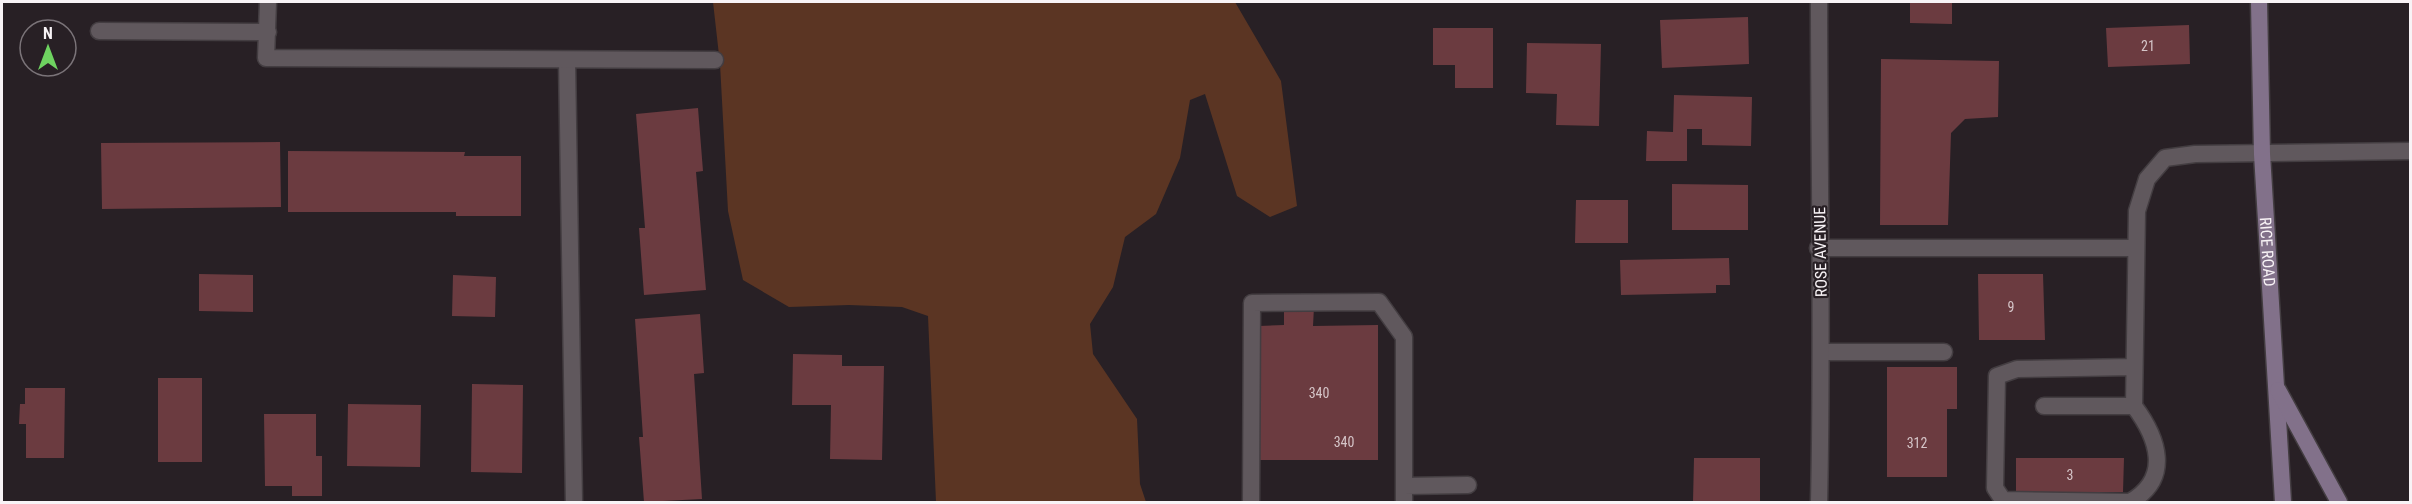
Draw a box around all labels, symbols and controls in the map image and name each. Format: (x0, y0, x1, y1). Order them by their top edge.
north arrow (18, 18, 78, 78)
text: N (43, 24, 53, 43)
house number: 21 (2141, 38, 2155, 54)
street label: ROSE AVENUE (1810, 207, 1831, 297)
street label: RICE ROAD (2256, 217, 2279, 287)
house number: 9 (2008, 299, 2014, 315)
house number: 340 (1309, 385, 1329, 401)
house number: 340 (1334, 434, 1354, 450)
house number: 312 (1907, 435, 1927, 451)
house number: 3 (2067, 467, 2073, 483)

